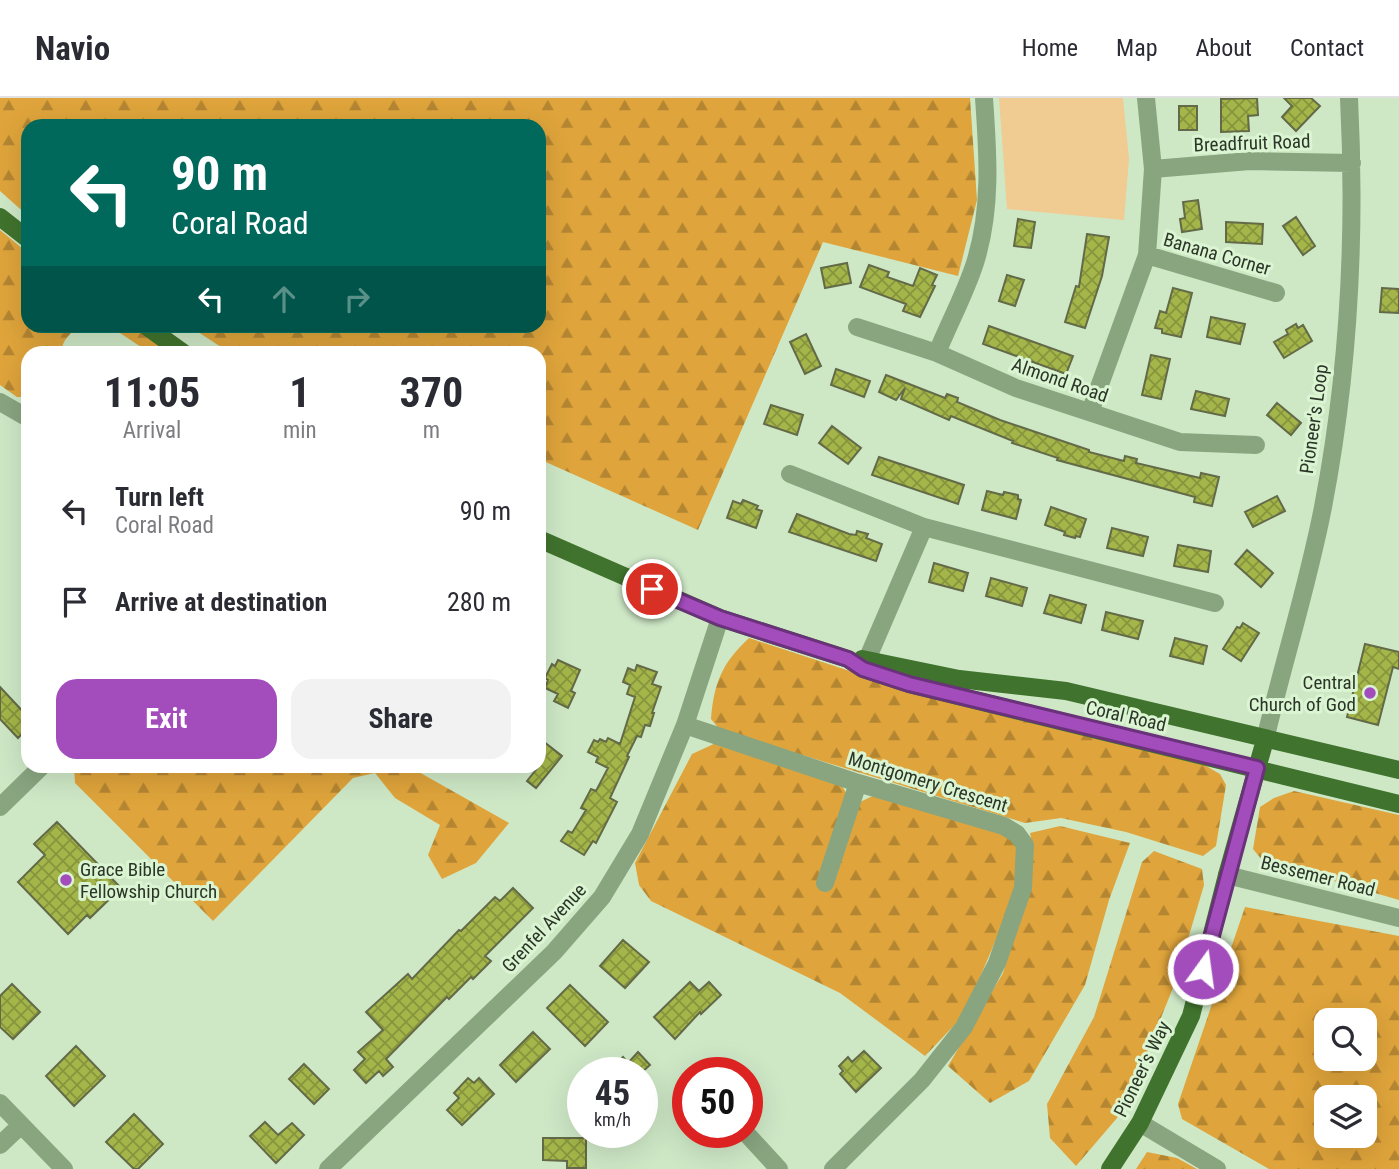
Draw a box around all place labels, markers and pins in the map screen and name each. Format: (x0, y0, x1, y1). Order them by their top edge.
pin (622, 559, 682, 619)
place label: Central Church of God (1249, 671, 1356, 716)
marker: Central Church of God (1362, 685, 1378, 701)
place label: Grace Bible Fellowship Church (80, 858, 217, 903)
marker: Grace Bible Fellowship Church (58, 872, 74, 888)

